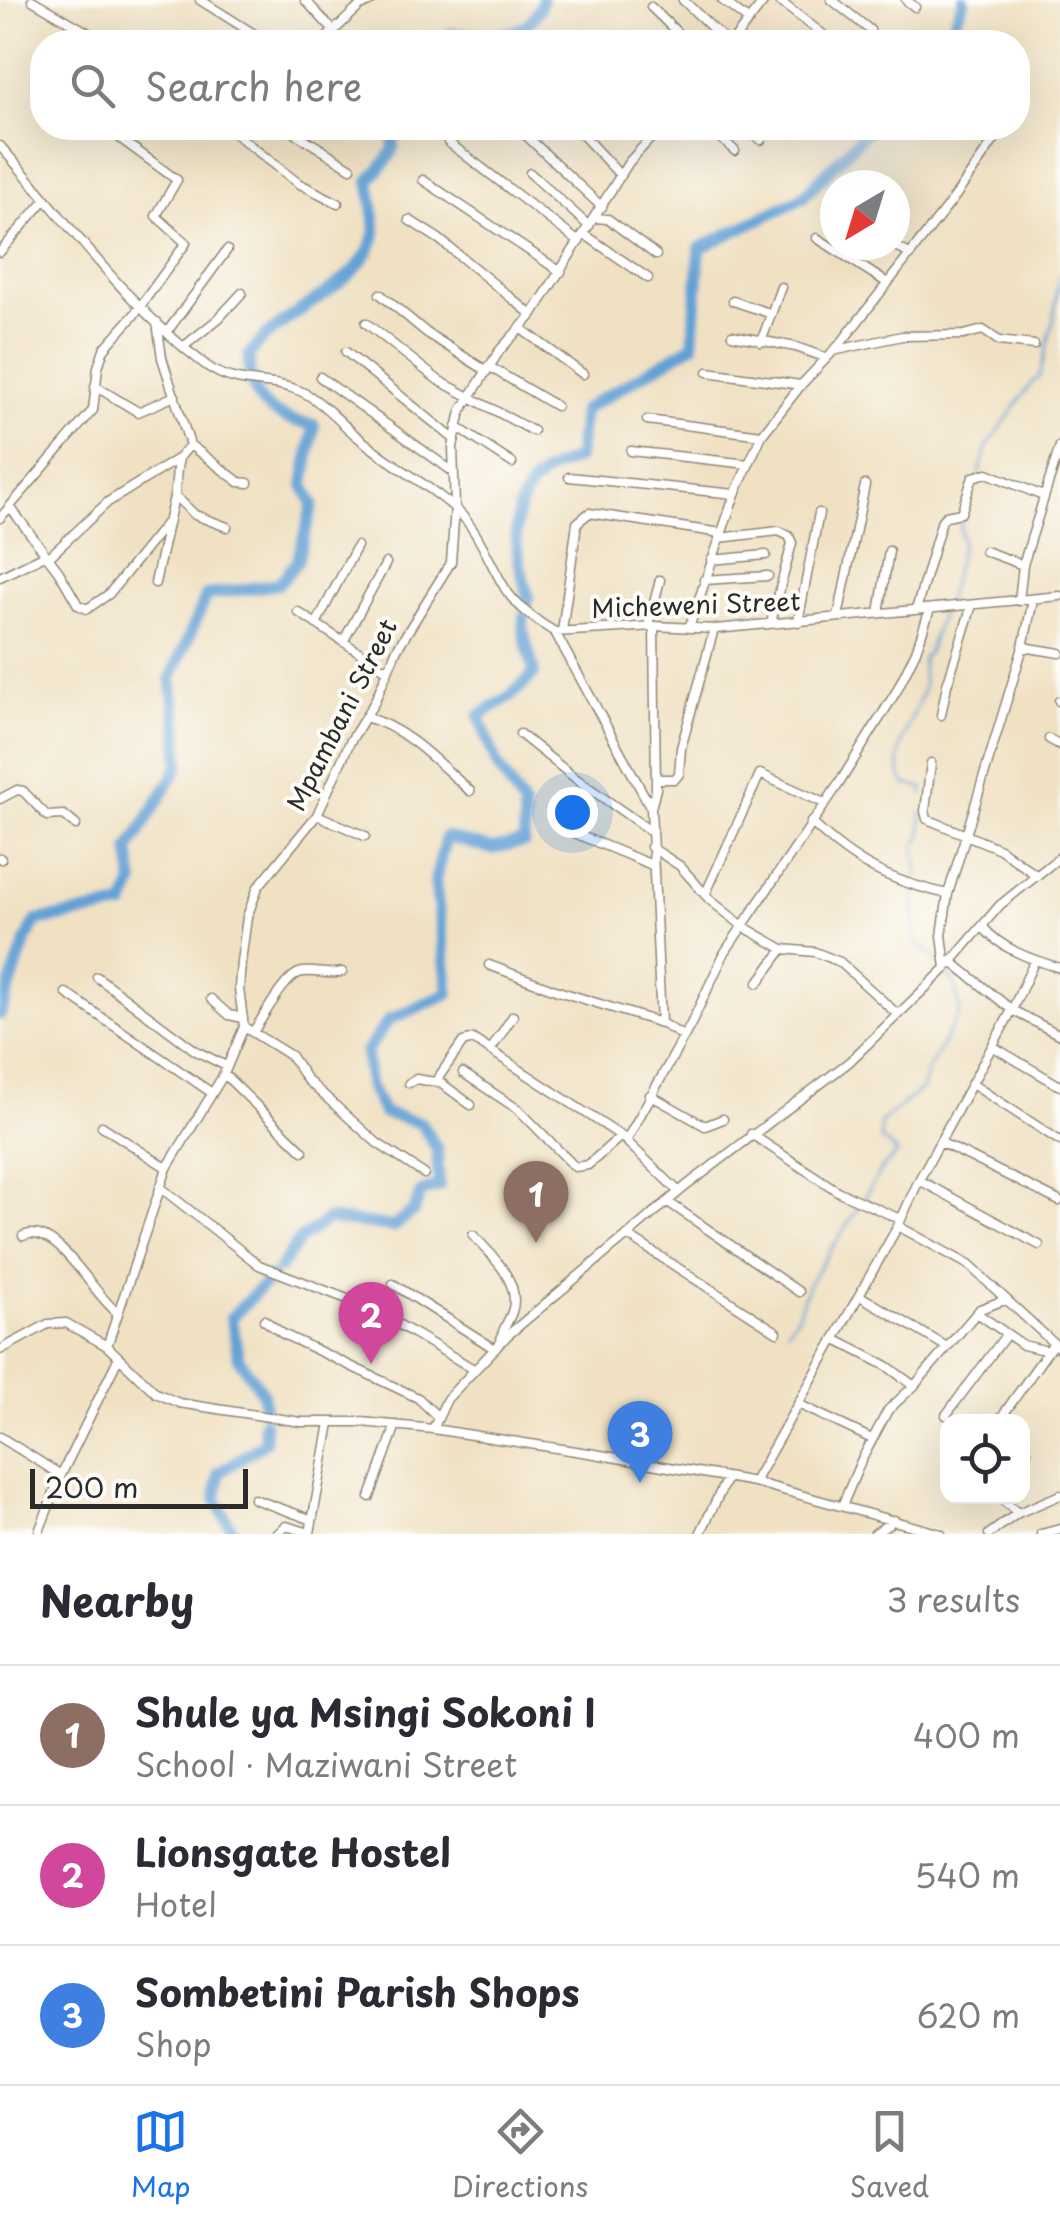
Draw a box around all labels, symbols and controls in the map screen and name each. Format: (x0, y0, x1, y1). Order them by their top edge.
search box (30, 30, 1030, 140)
text: Search here (145, 57, 362, 114)
icon: search (65, 58, 120, 113)
north arrow (820, 170, 910, 260)
street label: Micheweni Street (591, 581, 801, 627)
street label: Mpambani Street (276, 612, 406, 817)
your location (547, 787, 598, 838)
pin: 1 (504, 1160, 568, 1243)
pin: 2 (338, 1282, 404, 1364)
pin: 3 (608, 1400, 672, 1483)
map controls (940, 1414, 1030, 1504)
button: locate (940, 1414, 1030, 1504)
scale bar (30, 1464, 248, 1508)
text: 200 m (45, 1465, 138, 1508)
text: Nearby (40, 1568, 194, 1631)
text: 3 results (886, 1575, 1020, 1623)
text: Shule ya Msingi Sokoni I (135, 1683, 596, 1740)
text: 1 (65, 1711, 80, 1759)
text: 400 m (913, 1711, 1020, 1759)
text: School · Maziwani Street (135, 1740, 517, 1788)
text: Lionsgate Hostel (135, 1823, 451, 1880)
text: 2 (61, 1851, 84, 1899)
text: 540 m (915, 1851, 1020, 1899)
text: Hotel (135, 1880, 217, 1928)
text: Sombetini Parish Shops (135, 1963, 580, 2020)
text: 3 (62, 1991, 83, 2039)
text: 620 m (917, 1991, 1020, 2039)
text: Shop (135, 2020, 212, 2068)
tab: Map (131, 2104, 191, 2207)
tab: Directions (452, 2104, 588, 2207)
tab: Saved (850, 2104, 929, 2207)

